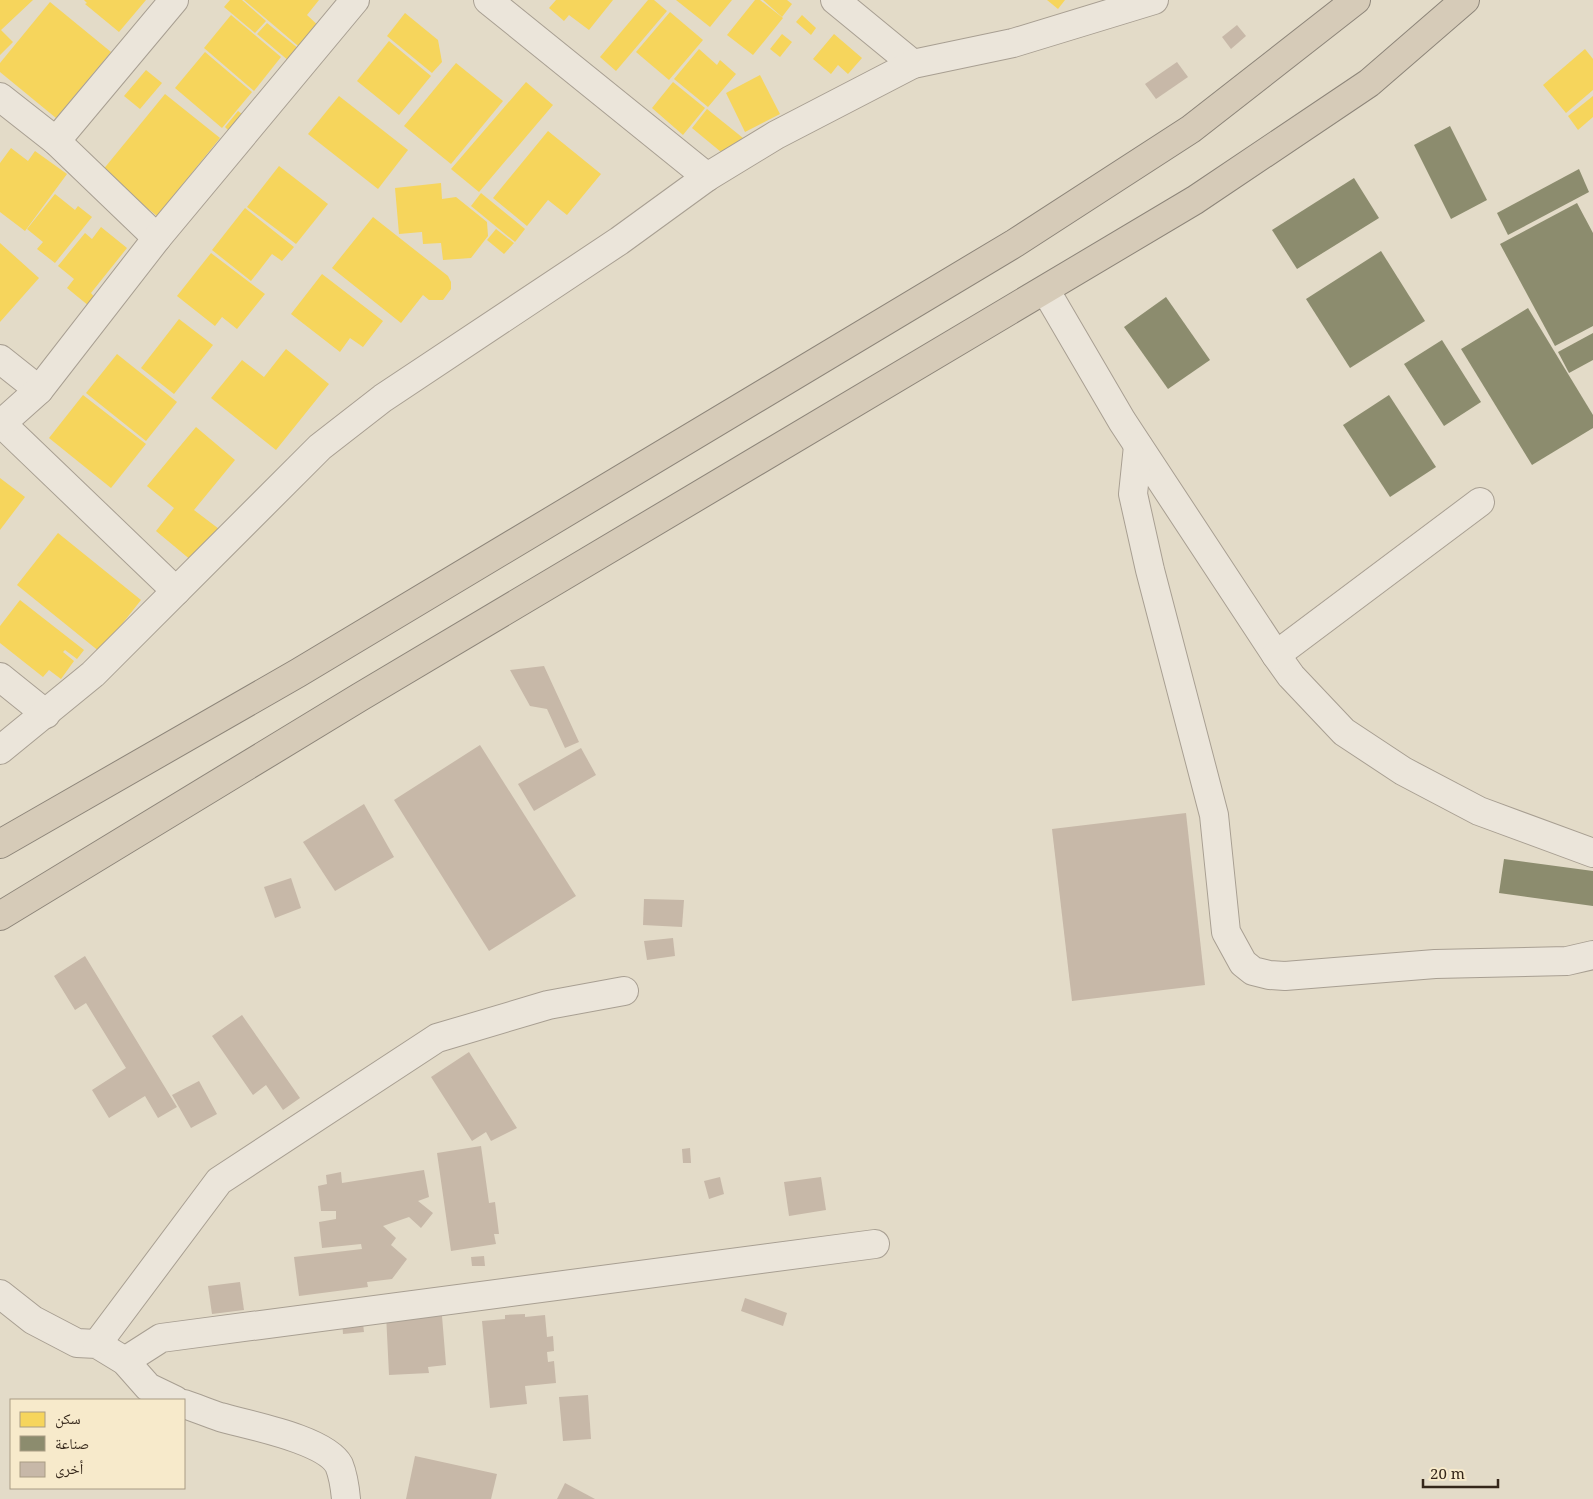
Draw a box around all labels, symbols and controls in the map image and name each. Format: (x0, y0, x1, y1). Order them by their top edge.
legend (10, 1399, 185, 1489)
text: سكن (55, 1408, 81, 1429)
text: صناعة (55, 1433, 89, 1453)
scale bar (1423, 1456, 1498, 1488)
text: أخرى (55, 1458, 84, 1479)
text: 20 m (1430, 1463, 1465, 1483)

